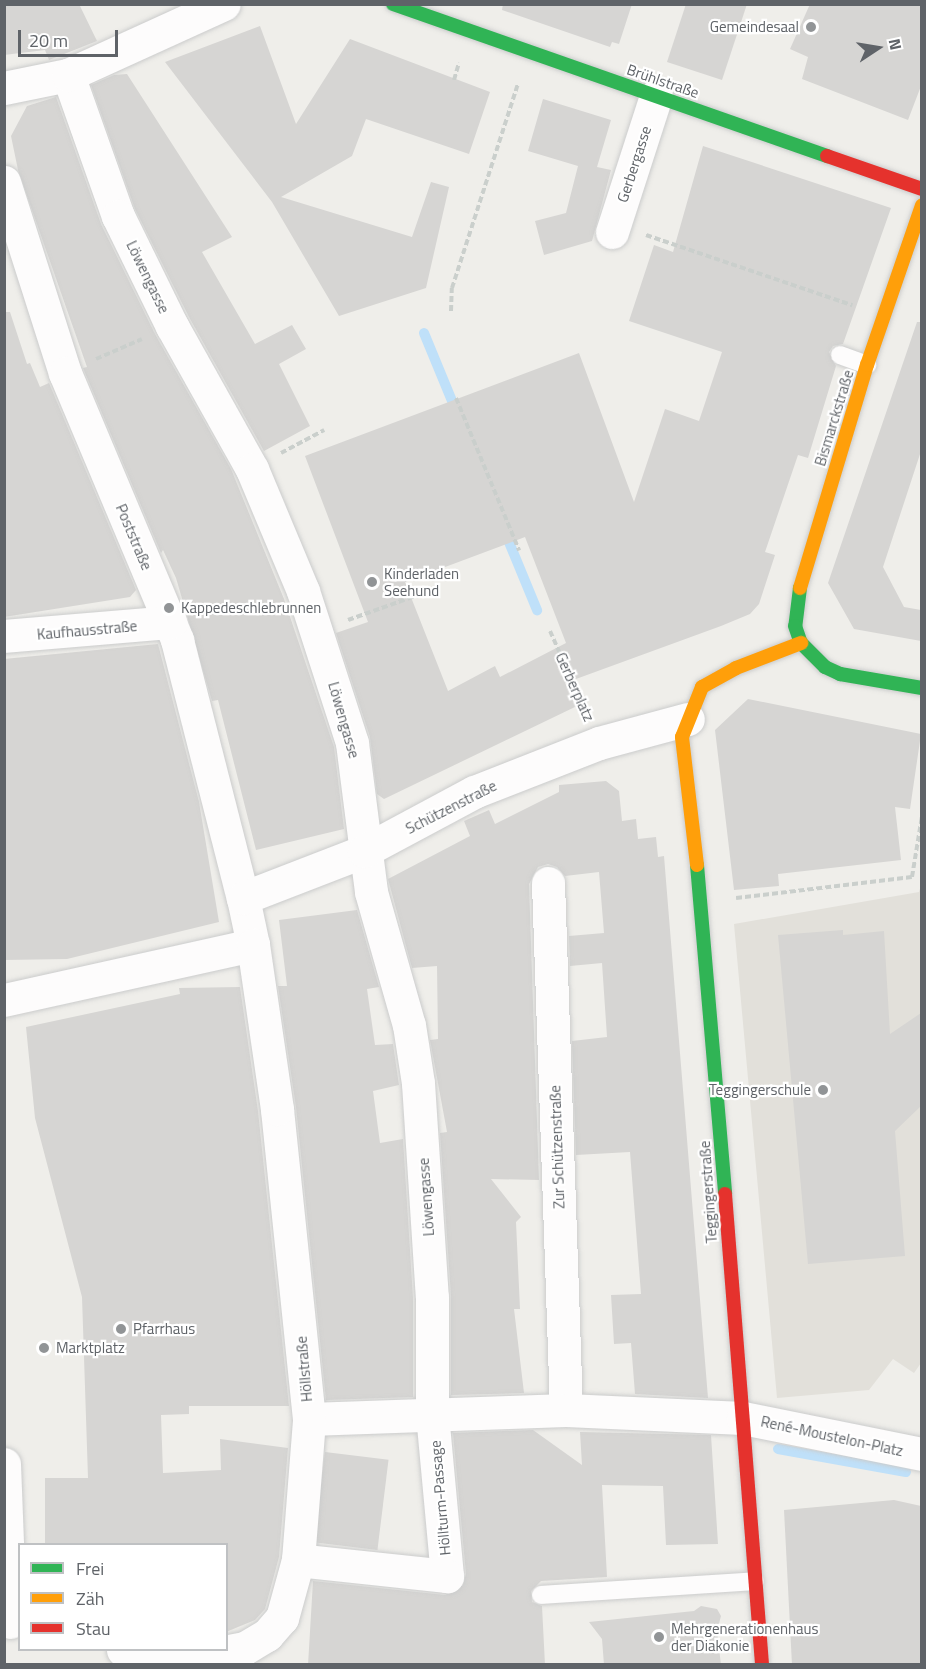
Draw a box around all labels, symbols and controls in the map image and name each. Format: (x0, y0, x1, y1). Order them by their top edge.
scale bar (21, 18, 122, 56)
place label: Gemeindesaal (710, 18, 799, 36)
north arrow (848, 18, 908, 78)
marker: Gemeindesaal (804, 20, 818, 34)
text: 20 m (29, 27, 68, 54)
text: N (883, 36, 908, 52)
street label: Brühlstraße (625, 60, 701, 102)
street label: Gerbergasse (613, 124, 655, 204)
street label: Löwengasse (123, 238, 173, 316)
street label: Bismarckstraße (811, 368, 857, 468)
street label: Poststraße (112, 501, 156, 573)
place label: Kinderladen Seehund (384, 564, 459, 599)
marker: Kinderladen Seehund (365, 575, 379, 589)
place label: Kappedeschlebrunnen (181, 599, 321, 617)
marker: Kappedeschlebrunnen (162, 601, 176, 615)
street label: Kaufhausstraße (36, 617, 138, 643)
street label: Gerberplatz (552, 650, 598, 724)
street label: Löwengasse (325, 680, 363, 760)
street label: Schützenstraße (403, 776, 499, 838)
place label: Teggingerschule (709, 1081, 811, 1099)
marker: Teggingerschule (816, 1083, 830, 1097)
street label: Zur Schützenstraße (546, 1085, 568, 1209)
street label: Teggingerstraße (695, 1140, 721, 1244)
street label: Löwengasse (414, 1157, 438, 1237)
place label: Pfarrhaus (133, 1320, 195, 1338)
marker: Pfarrhaus (114, 1322, 128, 1336)
street label: Höllstraße (292, 1335, 316, 1403)
place label: Marktplatz (56, 1339, 125, 1357)
marker: Marktplatz (37, 1341, 51, 1355)
street label: René-Moustelon-Platz (759, 1412, 905, 1460)
street label: Höllturm-Passage (426, 1440, 454, 1556)
legend (18, 1543, 228, 1651)
text: Frei (76, 1555, 104, 1582)
text: Zäh (76, 1585, 104, 1612)
text: Stau (76, 1615, 111, 1642)
place label: Mehrgenerationenhaus der Diakonie (671, 1619, 819, 1654)
marker: Mehrgenerationenhaus der Diakonie (652, 1630, 666, 1644)

